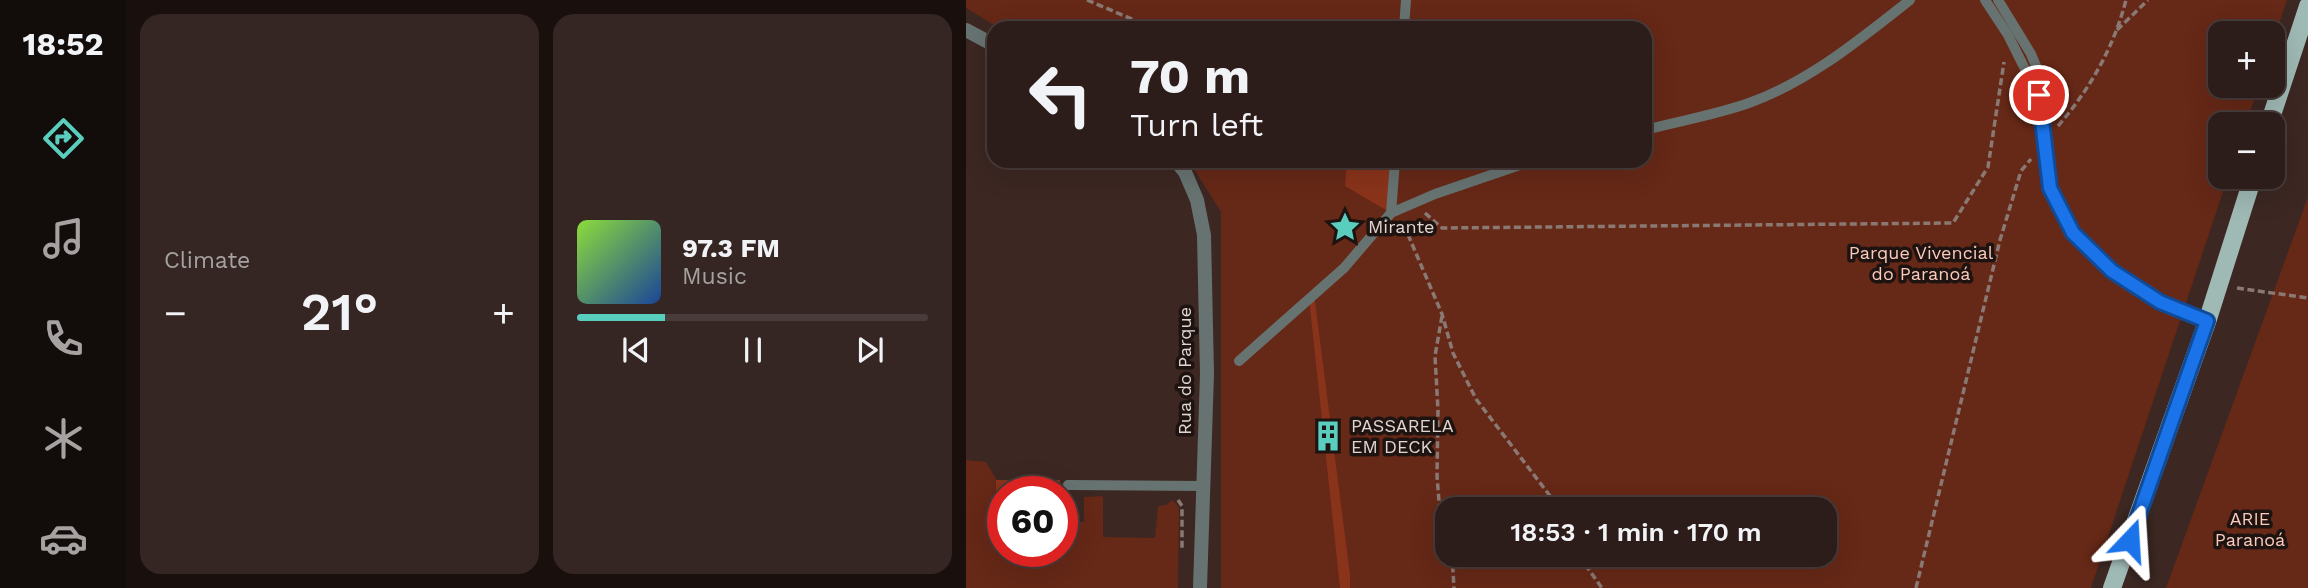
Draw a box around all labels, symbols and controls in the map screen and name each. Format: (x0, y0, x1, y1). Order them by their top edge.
map controls (2208, 21, 2285, 189)
button: + (2208, 21, 2285, 98)
text: 18:52 (22, 25, 104, 63)
text: 70 m (1130, 47, 1250, 105)
icon: left (1015, 49, 1106, 140)
pin (2009, 65, 2069, 125)
icon: arrive (2020, 76, 2058, 114)
text: Turn left (1130, 106, 1263, 144)
button: − (2208, 112, 2285, 189)
icon: directions (39, 114, 88, 163)
place icon: Mirante (1328, 210, 1362, 244)
icon: music (39, 214, 88, 263)
place label: Mirante (1368, 216, 1434, 237)
text: 97.3 FM (682, 233, 780, 263)
park label: Parque Vivencial do Paranoá (1849, 242, 1994, 284)
text: Climate (164, 247, 250, 274)
text: Music (682, 263, 747, 290)
text: 21° (301, 282, 378, 343)
text: − (164, 291, 187, 335)
text: + (492, 291, 515, 335)
street label: Rua do Parque (1174, 307, 1195, 435)
icon: phone (39, 314, 88, 363)
icon: previous (617, 331, 655, 369)
icon: pause (734, 331, 772, 369)
icon: next (851, 331, 889, 369)
icon: climate (39, 414, 88, 463)
place label: PASSARELA EM DECK (1351, 415, 1454, 457)
building icon: PASSARELA EM DECK (1311, 419, 1345, 453)
speed limit sign: 60 (987, 476, 1078, 567)
position arrow (2093, 503, 2167, 577)
park label: ARIE Paranoá (2215, 508, 2285, 550)
icon: car (39, 514, 88, 563)
text: 18:53 · 1 min · 170 m (1510, 517, 1762, 547)

